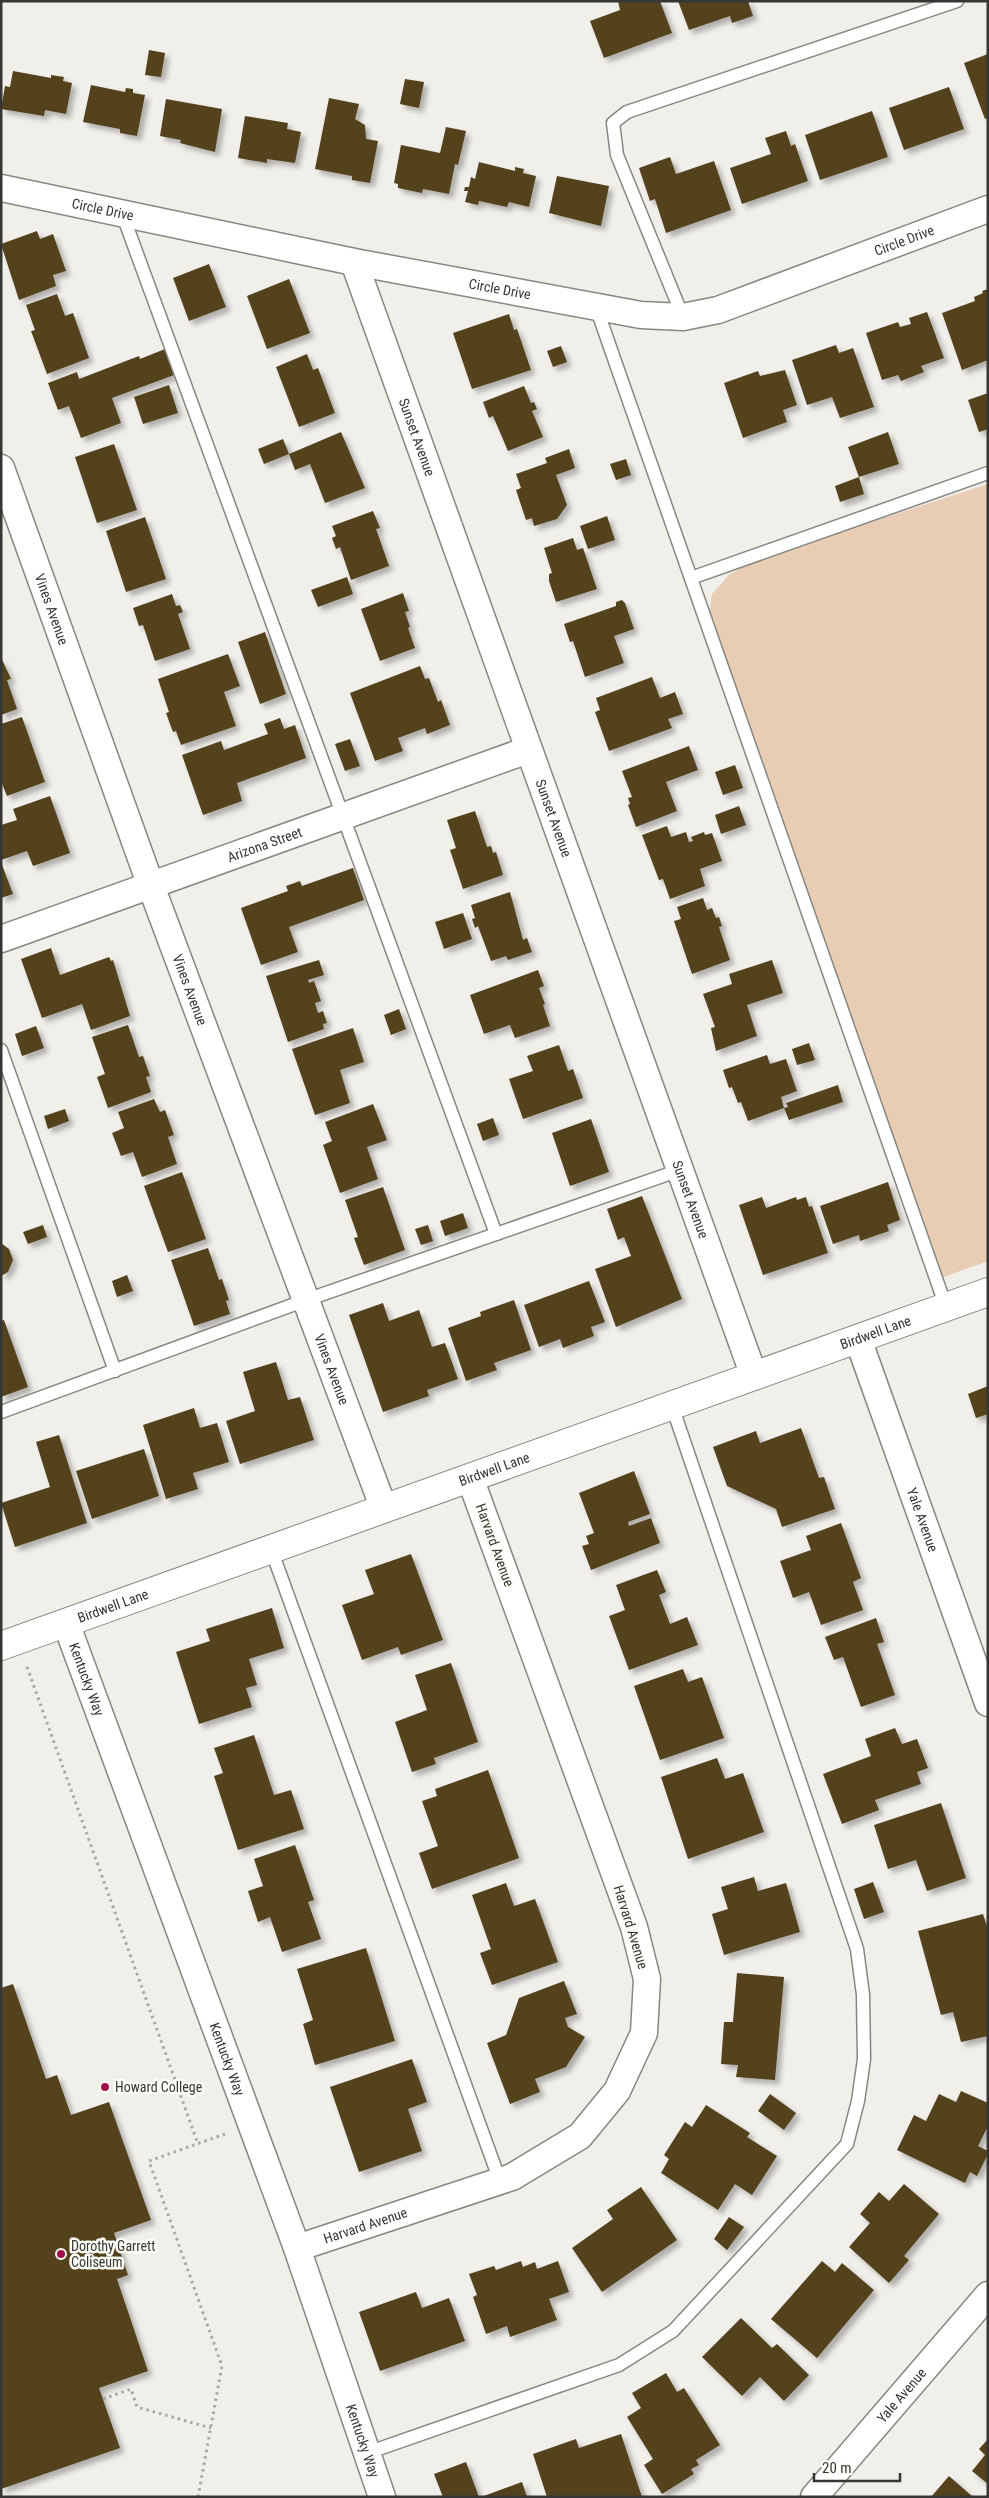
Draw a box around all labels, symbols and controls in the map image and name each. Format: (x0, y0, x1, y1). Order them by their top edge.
street label: Circle Drive (70, 195, 136, 224)
street label: Circle Drive (872, 222, 937, 259)
street label: Circle Drive (468, 275, 533, 303)
street label: Sunset Avenue (396, 396, 438, 479)
street label: Vines Avenue (32, 571, 72, 647)
street label: Sunset Avenue (532, 777, 575, 860)
street label: Arizona Street (225, 824, 304, 865)
street label: Vines Avenue (169, 952, 211, 1028)
street label: Sunset Avenue (669, 1158, 712, 1241)
street label: Birdwell Lane (838, 1312, 913, 1352)
street label: Vines Avenue (311, 1332, 352, 1407)
street label: Birdwell Lane (457, 1449, 532, 1489)
street label: Yale Avenue (904, 1486, 942, 1554)
street label: Harvard Avenue (473, 1501, 518, 1589)
street label: Birdwell Lane (75, 1586, 151, 1626)
street label: Kentucky Way (66, 1641, 108, 1718)
street label: Harvard Avenue (611, 1883, 651, 1971)
street label: Kentucky Way (206, 2021, 248, 2098)
place label: Howard College (115, 2079, 203, 2095)
marker: Howard College (99, 2081, 111, 2093)
street label: Harvard Avenue (322, 2204, 410, 2247)
place label: Dorothy Garrett Coliseum (71, 2238, 155, 2270)
marker: Dorothy Garrett Coliseum (55, 2248, 67, 2260)
street label: Yale Avenue (874, 2365, 930, 2426)
street label: Kentucky Way (343, 2402, 383, 2480)
scale bar (814, 2450, 900, 2482)
text: 20 m (822, 2459, 852, 2477)

